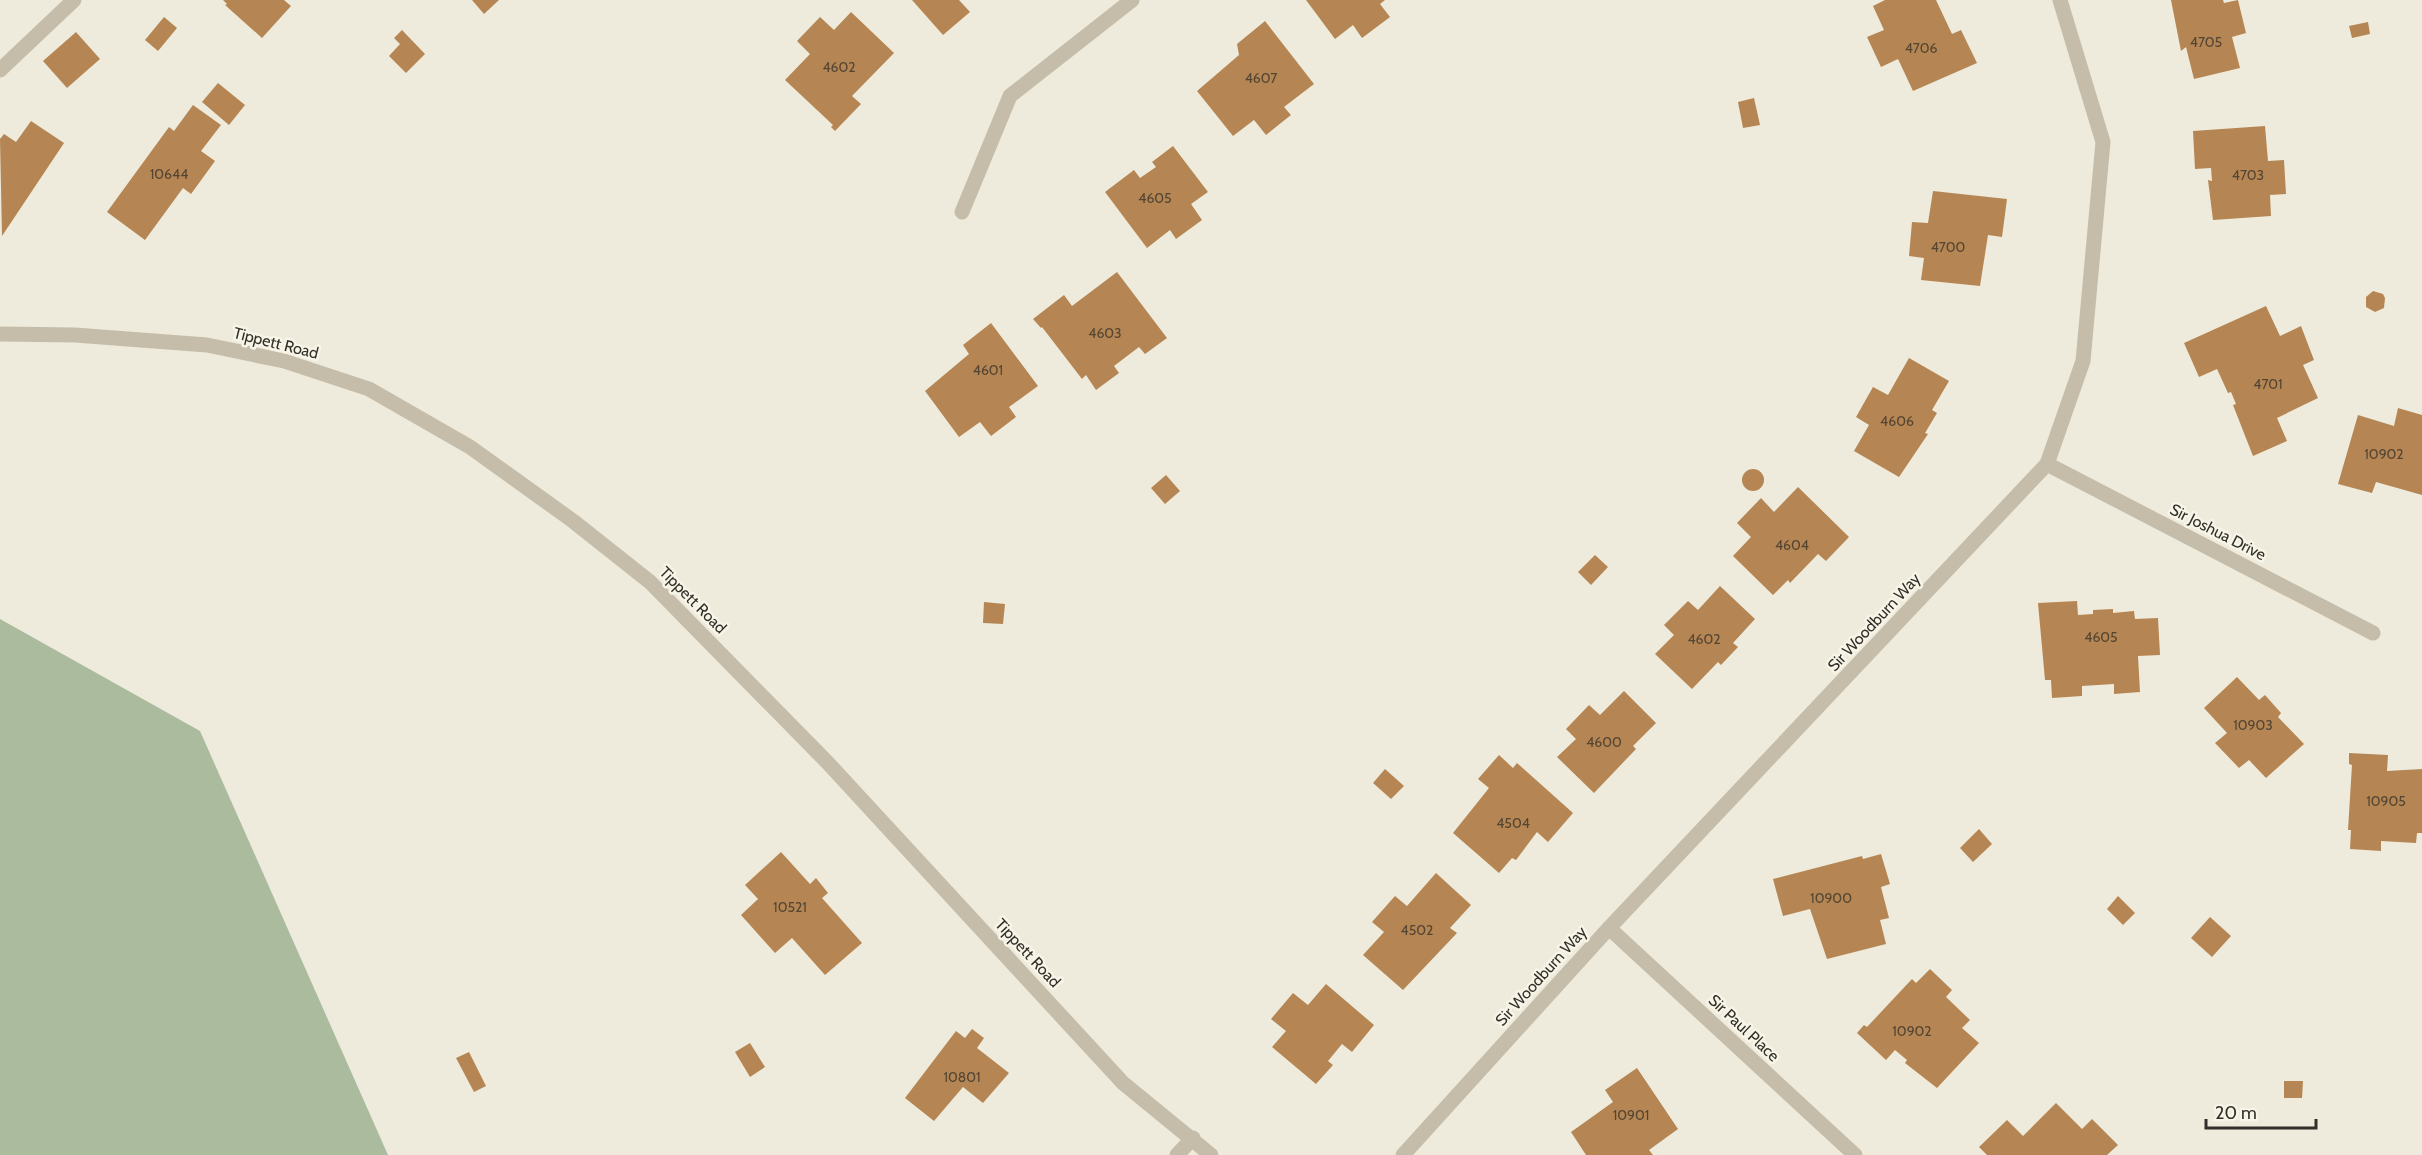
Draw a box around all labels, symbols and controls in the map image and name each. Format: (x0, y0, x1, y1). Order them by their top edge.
house number: 4705 (2190, 33, 2222, 51)
house number: 4706 (1905, 39, 1937, 57)
house number: 4602 (822, 58, 856, 76)
house number: 4607 (1245, 69, 1277, 87)
house number: 10644 (150, 165, 188, 183)
house number: 4703 (2232, 166, 2264, 184)
house number: 4605 (1138, 189, 1172, 207)
house number: 4700 (1931, 238, 1965, 256)
street label: Tippett Road (232, 323, 320, 363)
house number: 4603 (1088, 324, 1122, 342)
house number: 4601 (973, 361, 1003, 379)
house number: 4701 (2253, 375, 2283, 393)
house number: 4606 (1880, 412, 1914, 430)
house number: 10902 (2364, 445, 2404, 463)
street label: Sir Joshua Drive (2167, 500, 2269, 564)
house number: 4604 (1775, 536, 1809, 554)
street label: Tippett Road (656, 563, 730, 637)
street label: Sir Woodburn Way (1824, 569, 1924, 675)
house number: 4605 (2084, 628, 2118, 646)
house number: 4602 (1687, 630, 1721, 648)
house number: 10903 (2233, 716, 2273, 734)
house number: 4600 (1586, 733, 1622, 751)
house number: 10905 (2366, 792, 2406, 810)
house number: 4504 (1496, 814, 1530, 832)
house number: 10900 (1810, 889, 1852, 907)
house number: 10521 (773, 898, 807, 916)
street label: Tippett Road (991, 915, 1065, 991)
house number: 4502 (1401, 921, 1433, 939)
street label: Sir Woodburn Way (1491, 922, 1591, 1030)
street label: Sir Paul Place (1705, 991, 1783, 1065)
house number: 10902 (1892, 1022, 1932, 1040)
house number: 10801 (943, 1068, 981, 1086)
scale bar (2206, 1092, 2316, 1130)
text: 20 m (2215, 1102, 2257, 1124)
house number: 10901 (1613, 1106, 1649, 1124)

